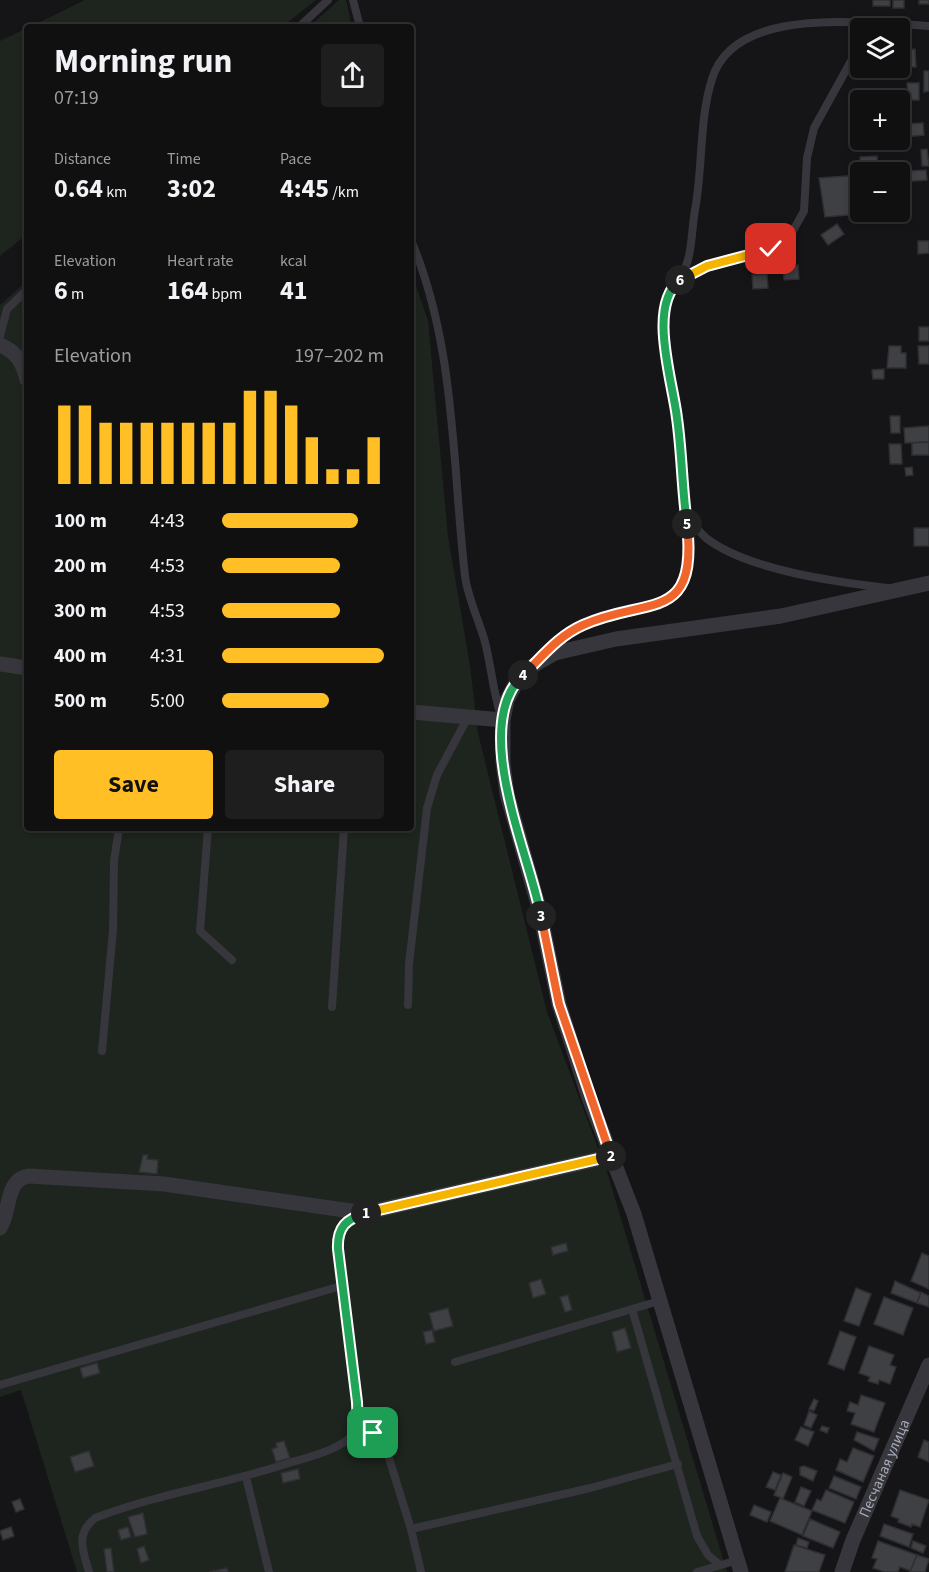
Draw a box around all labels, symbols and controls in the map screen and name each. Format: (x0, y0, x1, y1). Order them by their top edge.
map controls (850, 18, 910, 222)
button: layers (850, 18, 910, 78)
text: Morning run (54, 38, 232, 85)
button: share (321, 44, 384, 107)
text: 07:19 (54, 84, 99, 112)
button: + (850, 90, 910, 150)
text: Distance (54, 148, 111, 170)
text: Time (167, 148, 201, 170)
text: Pace (280, 148, 311, 170)
button: − (850, 162, 910, 222)
text: 0.64 (54, 170, 103, 207)
text: 3:02 (167, 170, 216, 207)
text: 4:45 (280, 170, 329, 207)
text: km (103, 181, 127, 203)
text: /km (329, 181, 359, 203)
pin (745, 223, 796, 274)
icon: check (754, 232, 787, 265)
text: Elevation (54, 250, 116, 272)
text: Heart rate (167, 250, 234, 272)
text: kcal (280, 250, 307, 272)
pin: 6 (665, 265, 695, 295)
text: 6 (676, 269, 684, 291)
text: 6 (54, 272, 68, 309)
text: 164 (167, 272, 208, 309)
text: 41 (280, 272, 307, 309)
text: m (68, 283, 84, 305)
text: bpm (208, 283, 242, 305)
text: Elevation (54, 342, 132, 370)
text: 197–202 m (294, 342, 384, 370)
text: 100 m (54, 507, 107, 535)
text: 4:43 (150, 507, 185, 535)
pin: 5 (672, 509, 702, 539)
text: 5 (683, 513, 691, 535)
text: 200 m (54, 552, 107, 580)
text: 4:53 (150, 552, 185, 580)
text: 300 m (54, 597, 107, 625)
text: 4:53 (150, 597, 185, 625)
text: 400 m (54, 642, 107, 670)
text: 4:31 (150, 642, 185, 670)
pin: 4 (508, 660, 538, 690)
text: 4 (519, 664, 527, 686)
text: 500 m (54, 687, 107, 715)
text: 5:00 (150, 687, 185, 715)
button: Save (54, 750, 213, 819)
button: Share (225, 750, 384, 819)
pin: 3 (526, 901, 556, 931)
text: 3 (537, 905, 545, 927)
pin: 2 (596, 1141, 626, 1171)
text: 2 (607, 1145, 615, 1167)
pin: 1 (351, 1198, 381, 1228)
text: 1 (362, 1202, 370, 1224)
pin (347, 1407, 398, 1458)
icon: arrive (356, 1416, 389, 1449)
street label: Песчаная улица (854, 1416, 915, 1521)

